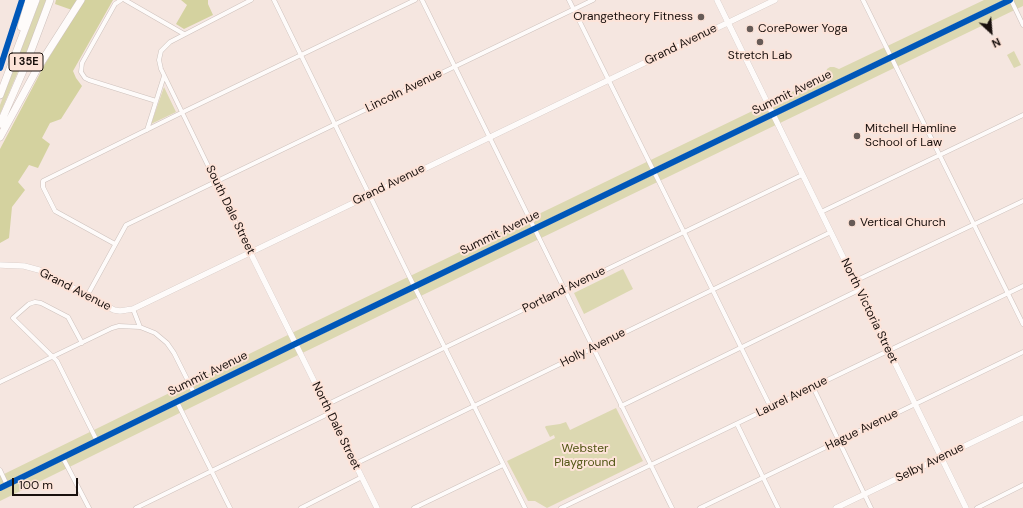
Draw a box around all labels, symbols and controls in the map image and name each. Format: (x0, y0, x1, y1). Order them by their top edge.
place label: Orangetheory Fitness (573, 10, 693, 24)
marker: Orangetheory Fitness (696, 12, 706, 22)
north arrow (971, 12, 1011, 52)
street label: Grand Avenue (643, 21, 719, 69)
place label: CorePower Yoga (758, 22, 848, 36)
marker: CorePower Yoga (745, 24, 755, 34)
text: N (990, 35, 1003, 51)
marker: Stretch Lab (755, 37, 765, 47)
place label: Stretch Lab (728, 49, 792, 63)
road number: I 35E (9, 53, 43, 71)
street label: Lincoln Avenue (363, 66, 445, 116)
street label: Summit Avenue (750, 68, 834, 118)
place label: Mitchell Hamline School of Law (865, 122, 956, 150)
marker: Mitchell Hamline School of Law (852, 131, 862, 141)
street label: Grand Avenue (351, 161, 427, 209)
street label: South Dale Street (202, 163, 258, 257)
street label: Summit Avenue (458, 208, 542, 258)
place label: Vertical Church (860, 216, 946, 230)
marker: Vertical Church (847, 218, 857, 228)
street label: North Victoria Street (837, 256, 901, 366)
street label: Portland Avenue (520, 264, 608, 316)
street label: Grand Avenue (37, 266, 113, 314)
street label: Holly Avenue (558, 325, 628, 371)
street label: Summit Avenue (166, 349, 250, 399)
street label: Laurel Avenue (754, 374, 830, 420)
street label: North Dale Street (308, 380, 364, 472)
street label: Hague Avenue (823, 406, 901, 454)
street label: Selby Avenue (894, 440, 966, 486)
park label: Webster Playground (554, 442, 616, 470)
scale bar (14, 470, 80, 496)
text: 100 m (19, 477, 53, 493)

